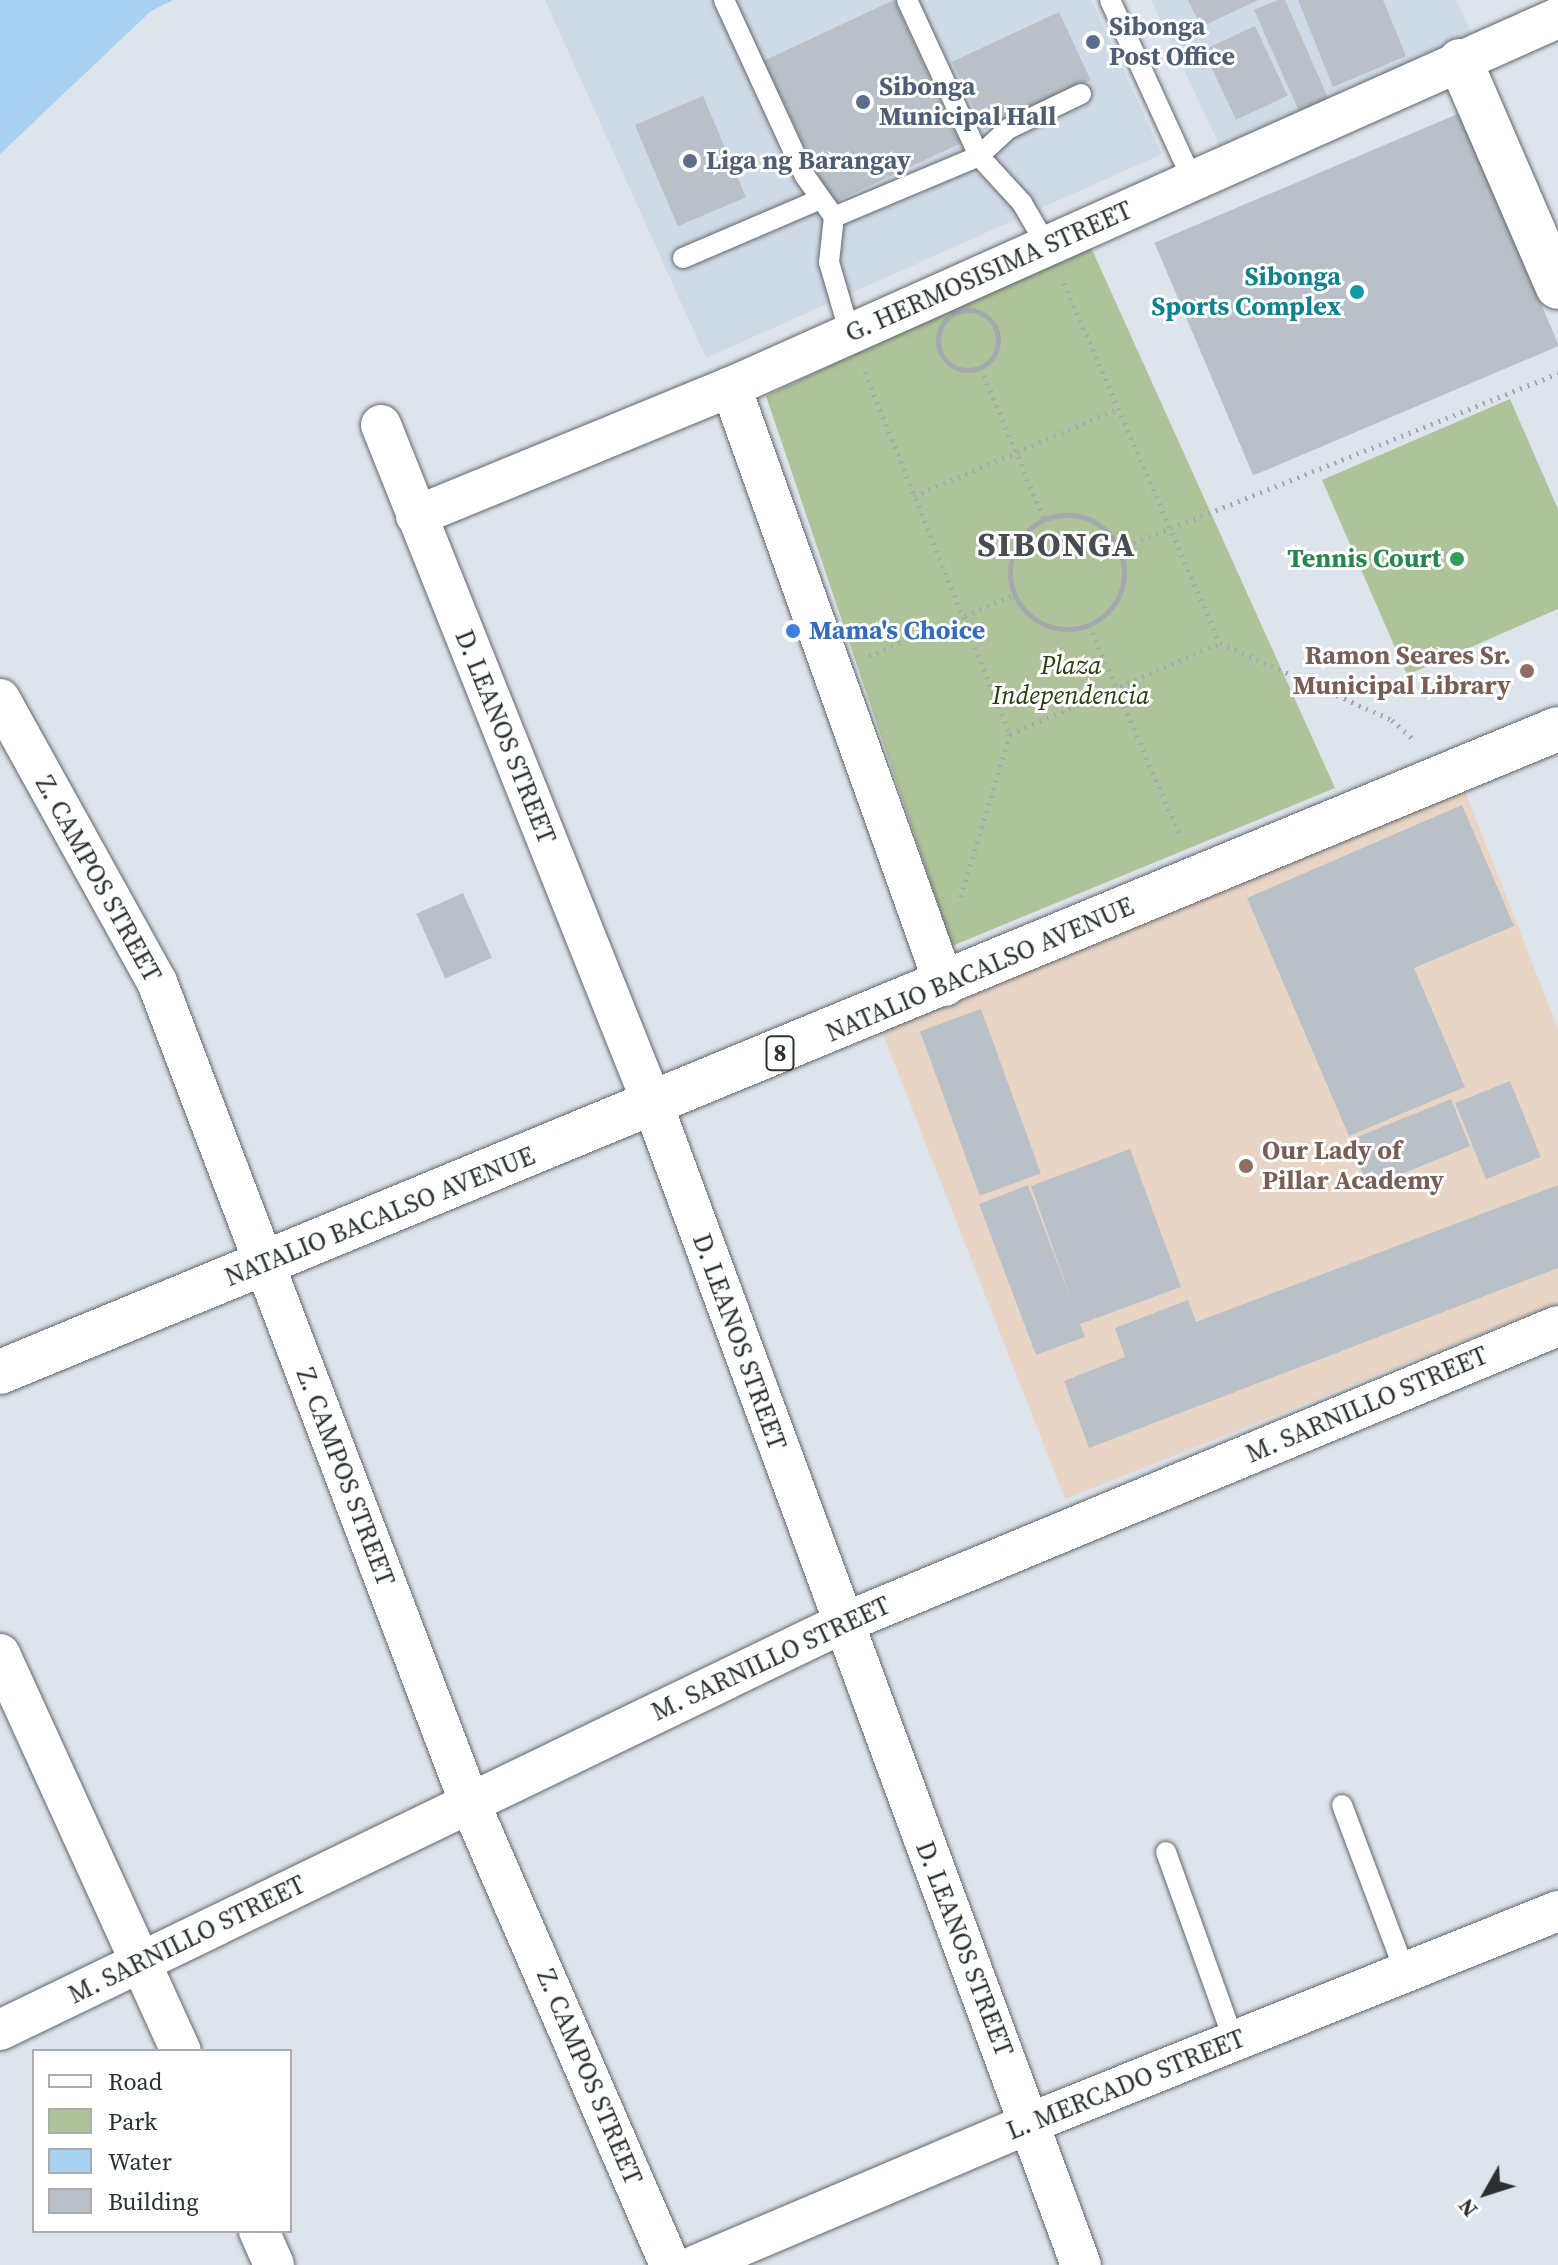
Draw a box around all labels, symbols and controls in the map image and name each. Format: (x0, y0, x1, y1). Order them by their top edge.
place label: Sibonga Post Office (1109, 11, 1235, 72)
marker: Sibonga Post Office (1084, 33, 1102, 51)
place label: Sibonga Municipal Hall (879, 71, 1056, 132)
marker: Sibonga Municipal Hall (854, 93, 872, 111)
place label: Liga ng Barangay (706, 145, 911, 177)
marker: Liga ng Barangay (681, 152, 699, 170)
street label: G. HERMOSISIMA STREET (841, 195, 1137, 349)
place label: Sibonga Sports Complex (1151, 261, 1341, 322)
marker: Sibonga Sports Complex (1348, 283, 1366, 301)
district label: SIBONGA (977, 525, 1137, 565)
place label: Tennis Court (1287, 543, 1441, 575)
marker: Tennis Court (1448, 550, 1466, 568)
place label: Mama's Choice (809, 615, 985, 647)
marker: Mama's Choice (784, 622, 802, 640)
street label: D. LEANOS STREET (448, 625, 562, 849)
place label: Ramon Seares Sr. Municipal Library (1293, 640, 1511, 702)
park label: Plaza Independencia (992, 650, 1150, 712)
marker: Ramon Seares Sr. Municipal Library (1518, 662, 1536, 680)
street label: Z. CAMPOS STREET (28, 770, 168, 988)
street label: NATALIO BACALSO AVENUE (821, 891, 1139, 1049)
road number: 8 (764, 1033, 796, 1073)
place label: Our Lady of Pillar Academy (1262, 1135, 1444, 1196)
street label: NATALIO BACALSO AVENUE (221, 1140, 539, 1294)
marker: Our Lady of Pillar Academy (1237, 1157, 1255, 1175)
street label: D. LEANOS STREET (685, 1230, 793, 1454)
street label: M. SARNILLO STREET (1241, 1340, 1493, 1470)
street label: Z. CAMPOS STREET (289, 1364, 401, 1590)
street label: M. SARNILLO STREET (647, 1590, 895, 1728)
street label: D. LEANOS STREET (909, 1837, 1019, 2061)
street label: M. SARNILLO STREET (63, 1869, 311, 2011)
street label: Z. CAMPOS STREET (530, 1965, 648, 2189)
street label: L. MERCADO STREET (1002, 2023, 1250, 2147)
legend (32, 2049, 292, 2233)
text: Road (108, 2065, 162, 2098)
text: Park (108, 2105, 157, 2138)
text: Water (108, 2145, 172, 2178)
north arrow (1446, 2153, 1526, 2233)
text: Building (108, 2185, 199, 2218)
text: N (1451, 2192, 1484, 2224)

